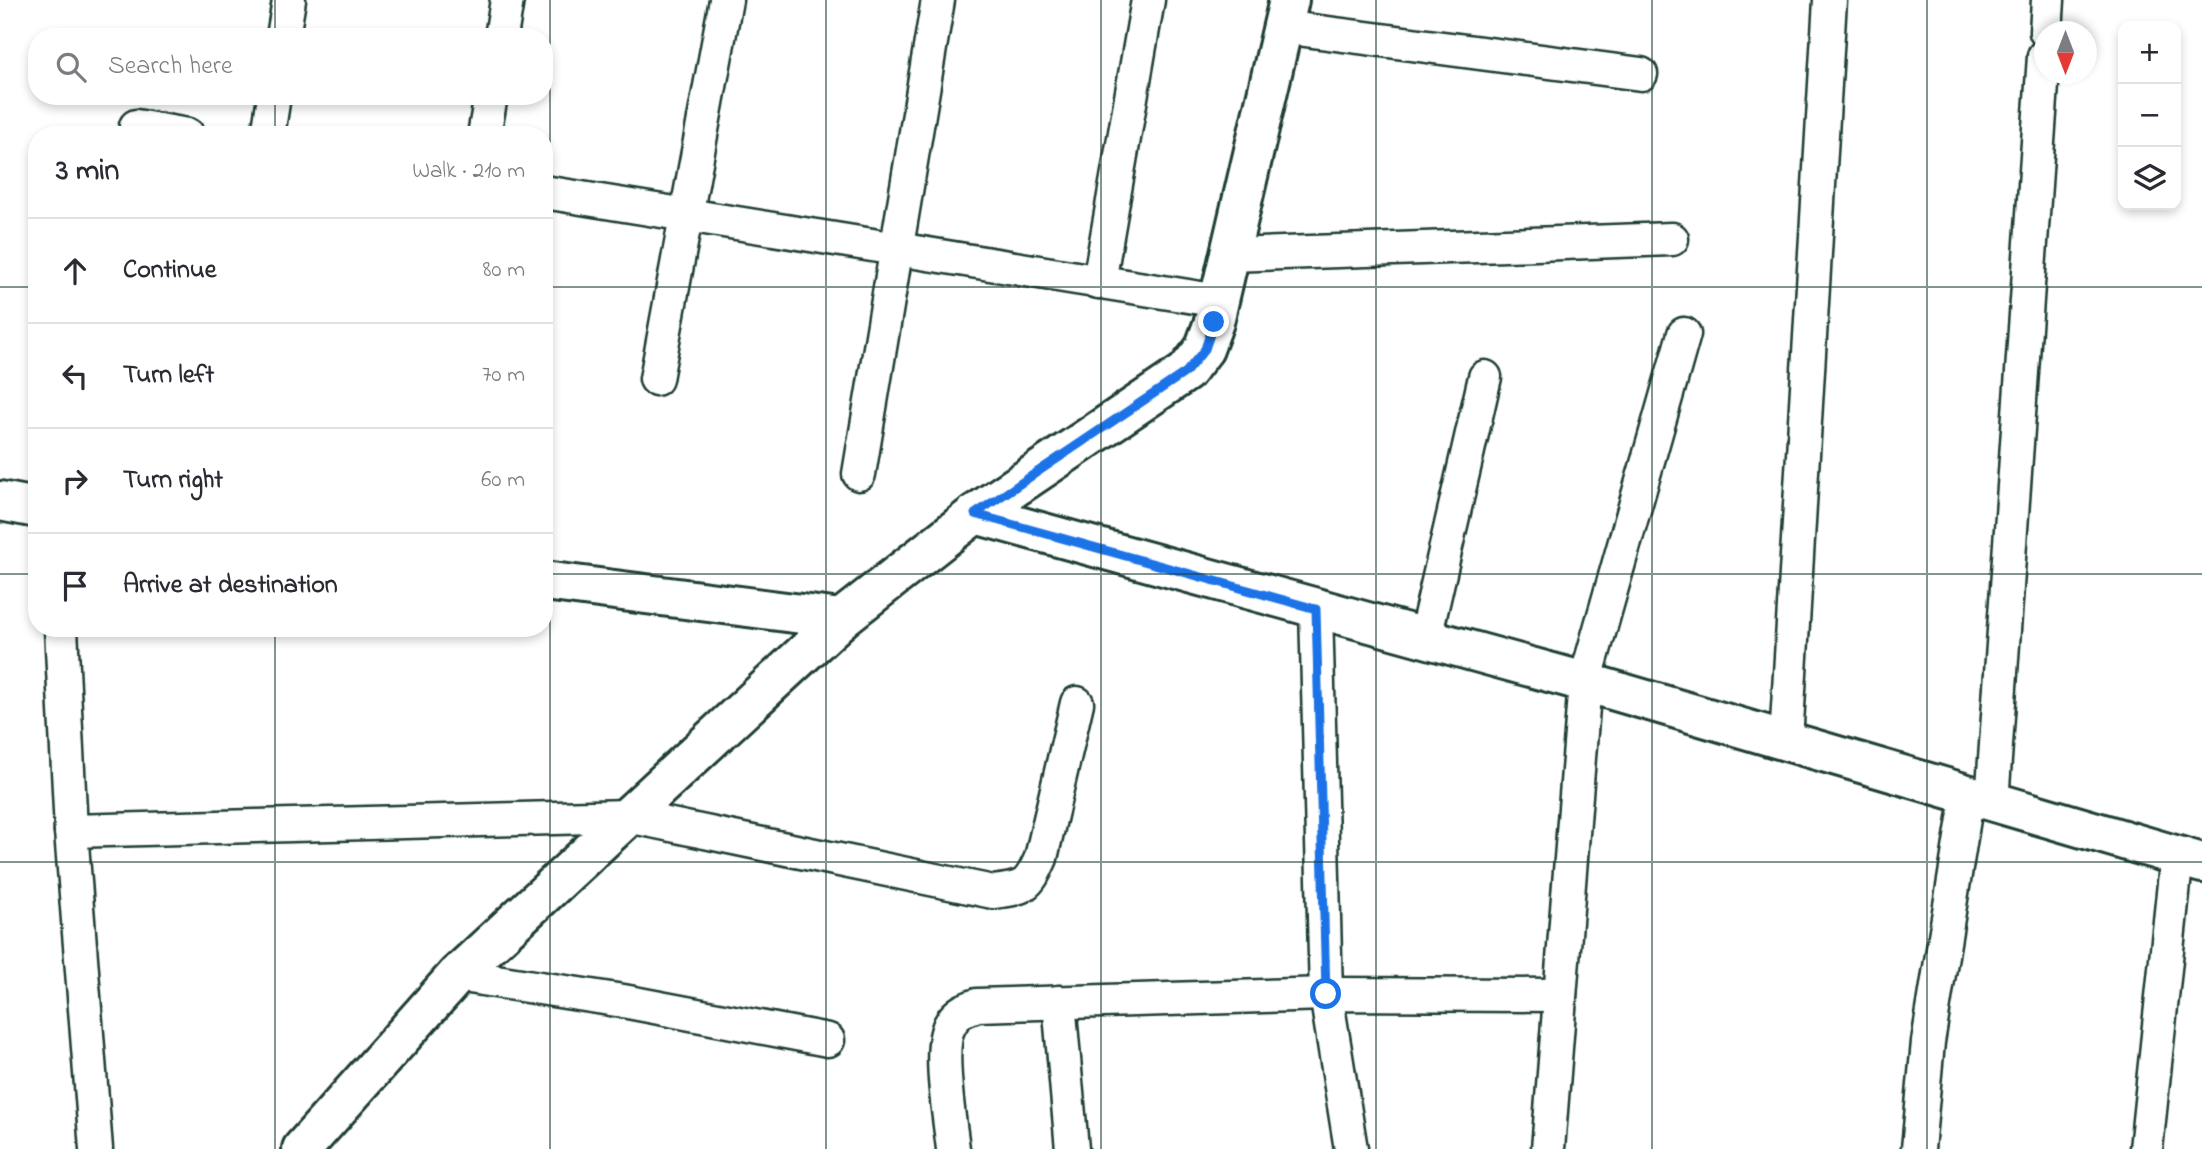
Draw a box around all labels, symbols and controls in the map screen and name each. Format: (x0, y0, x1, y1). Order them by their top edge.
north arrow (2034, 21, 2097, 84)
map controls (2118, 21, 2181, 210)
button: + (2118, 21, 2181, 84)
search box (28, 28, 553, 105)
icon: search (52, 48, 90, 86)
text: Search here (108, 48, 233, 86)
button: − (2118, 84, 2181, 147)
button: layers (2118, 147, 2181, 210)
text: 3 min (56, 150, 119, 194)
text: Walk · 210 m (412, 155, 525, 188)
icon: ahead (56, 252, 94, 290)
text: Continue (123, 252, 216, 290)
text: 80 m (483, 254, 525, 287)
route end (1198, 306, 1229, 337)
icon: left (56, 357, 94, 395)
text: Turn left (123, 357, 214, 395)
text: 70 m (482, 359, 525, 392)
icon: right (56, 462, 94, 500)
text: Turn right (123, 462, 223, 500)
text: 60 m (481, 464, 525, 497)
icon: arrive (56, 567, 94, 605)
text: Arrive at destination (123, 567, 338, 605)
route start (1310, 978, 1341, 1009)

